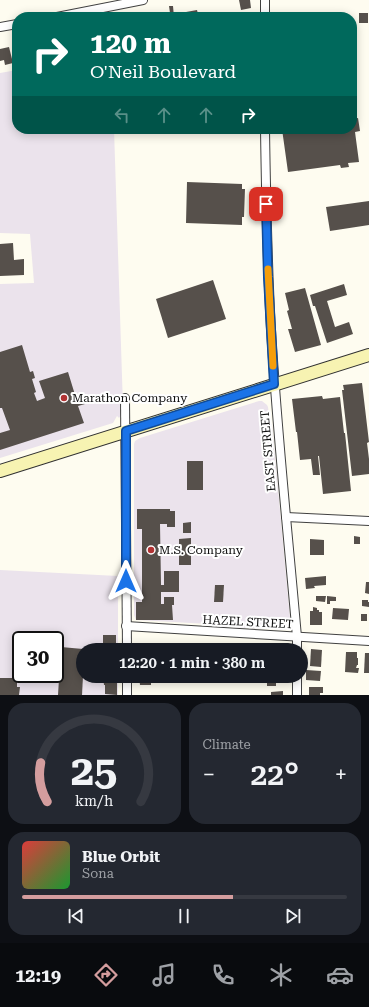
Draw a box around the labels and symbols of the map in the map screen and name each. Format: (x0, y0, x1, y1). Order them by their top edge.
pin (249, 187, 283, 221)
place label: Marathon Company (72, 391, 188, 405)
marker: Marathon Company (59, 393, 69, 403)
street label: EAST STREET (257, 410, 279, 492)
place label: M.S. Company (159, 543, 244, 557)
marker: M.S. Company (146, 545, 156, 555)
position arrow (105, 560, 147, 602)
street label: HAZEL STREET (202, 613, 294, 631)
speed limit sign: 30 (12, 631, 64, 683)

